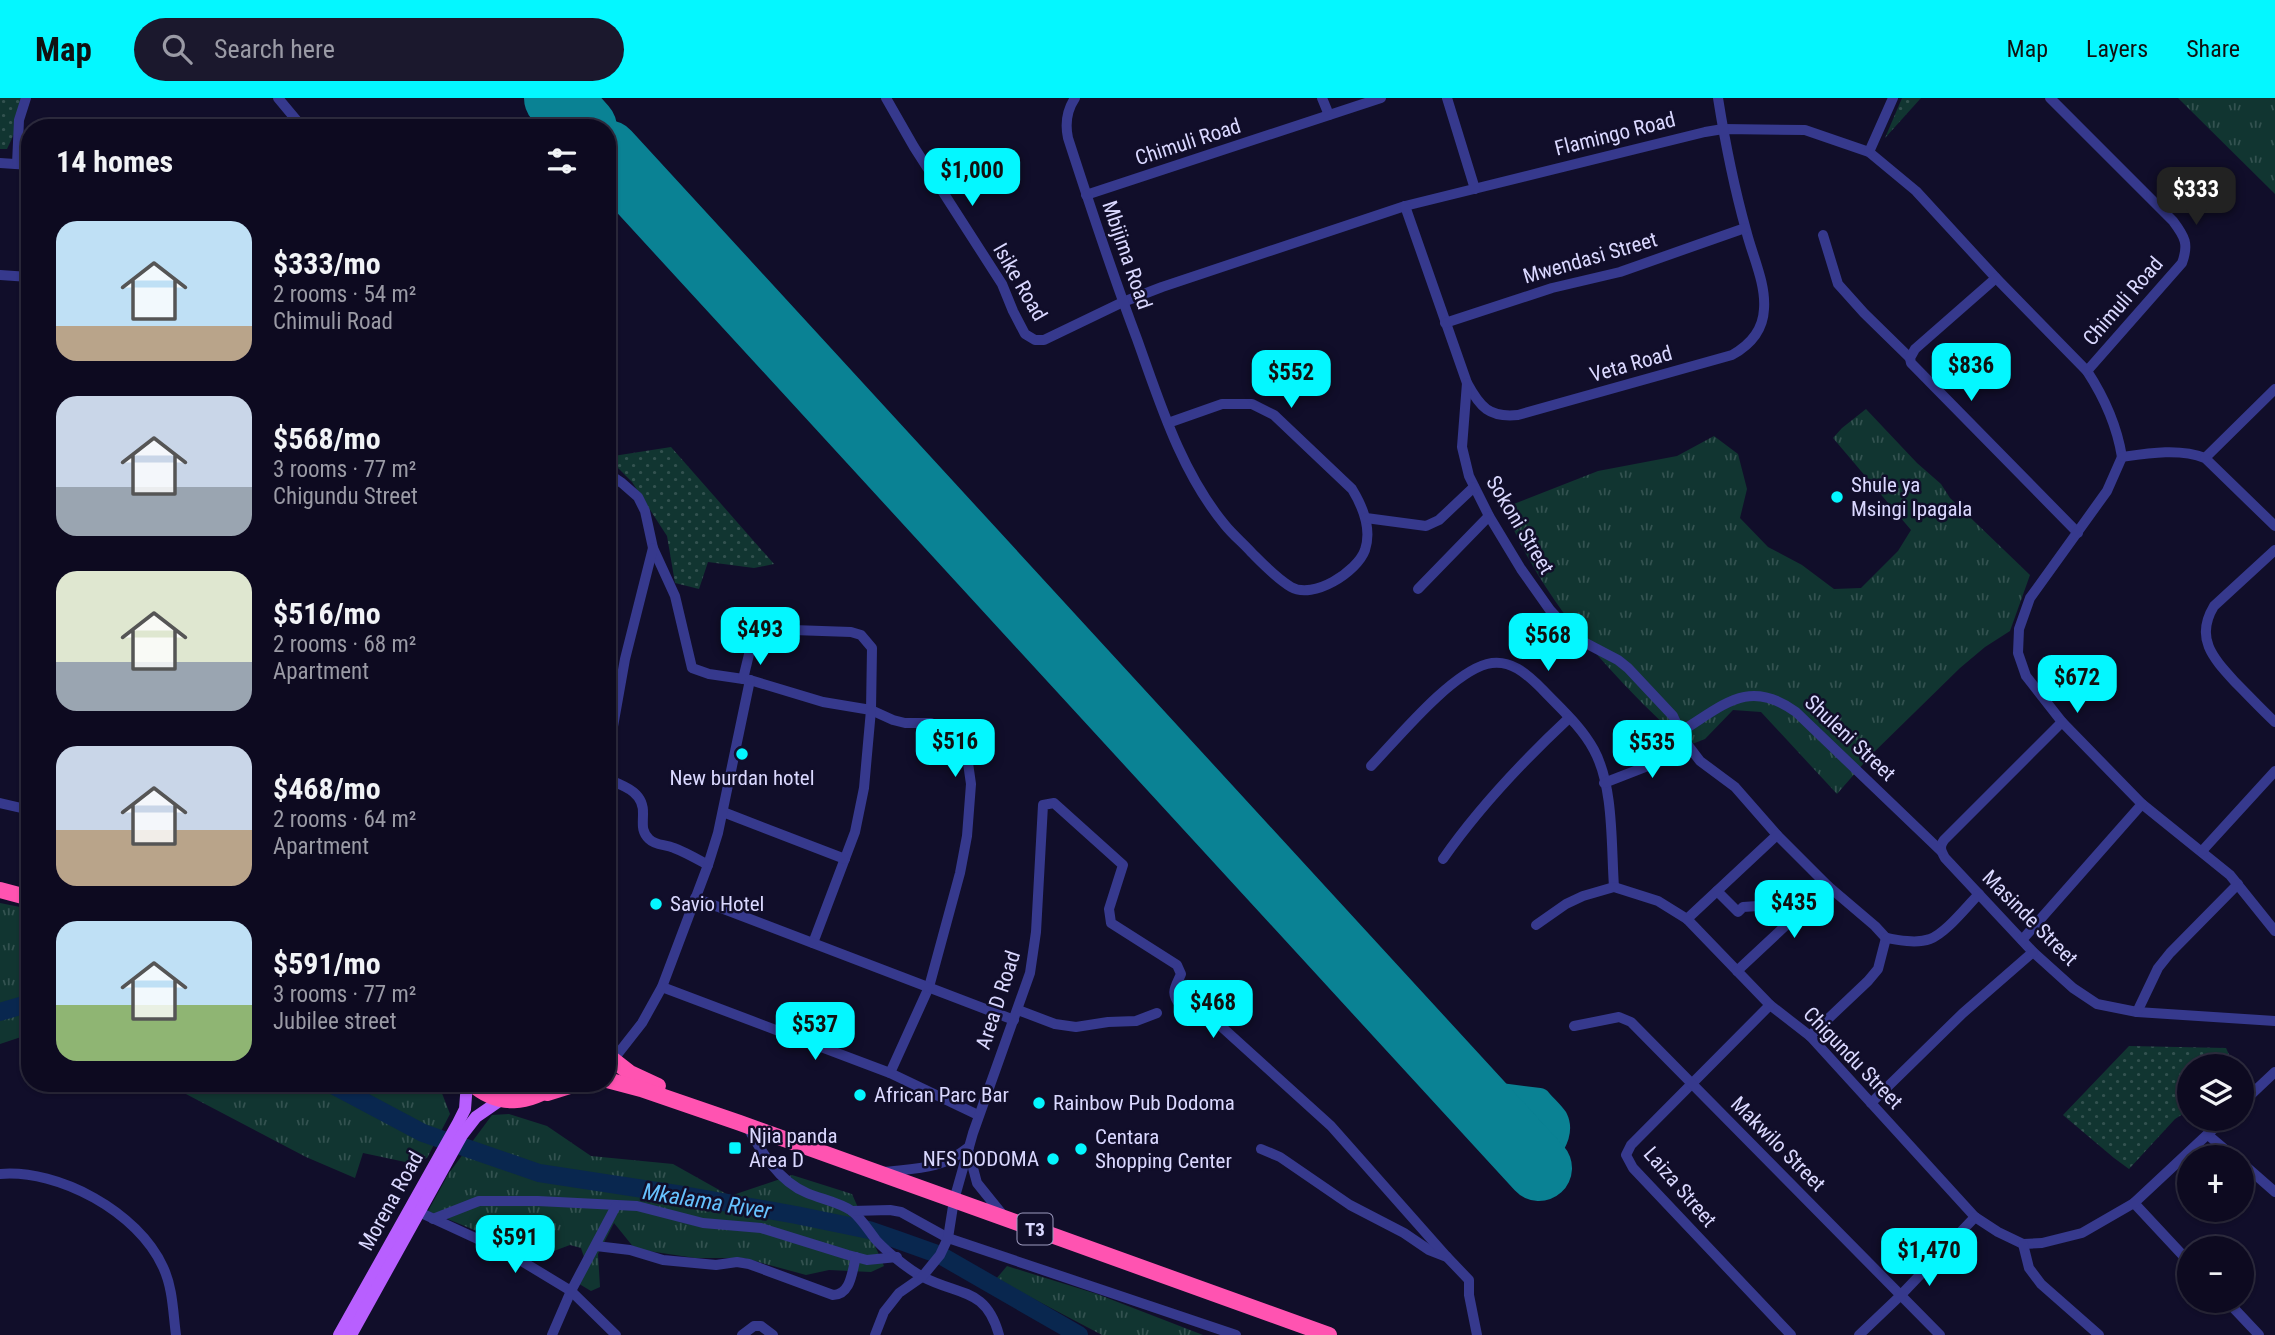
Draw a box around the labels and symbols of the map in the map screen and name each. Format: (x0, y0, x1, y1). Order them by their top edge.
street label: Flamingo Road (1552, 107, 1678, 161)
street label: Chimuli Road (1132, 114, 1244, 170)
pin: $1,000 (915, 148, 1029, 208)
pin: $333 (2155, 167, 2237, 227)
street label: Mbijima Road (1097, 197, 1157, 313)
street label: Mwendasi Street (1520, 227, 1660, 289)
street label: Isike Road (988, 239, 1052, 325)
street label: Chimuli Road (2078, 252, 2168, 350)
street label: Veta Road (1587, 341, 1675, 387)
pin: $836 (1930, 344, 2012, 403)
pin: $552 (1250, 350, 1332, 410)
street label: Sokoni Street (1481, 471, 1559, 579)
place label: Shule ya Msingi Ipagala (1851, 473, 1972, 521)
marker: Shule ya Msingi Ipagala (1829, 489, 1845, 505)
pin: $493 (719, 608, 801, 667)
pin: $568 (1507, 614, 1589, 673)
pin: $672 (2036, 656, 2118, 715)
street label: Shuleni Street (1800, 690, 1900, 786)
pin: $516 (914, 720, 996, 779)
pin: $535 (1611, 720, 1693, 780)
marker: New burdan hotel (734, 746, 750, 762)
place label: New burdan hotel (669, 766, 815, 790)
street label: Masinde Street (1977, 865, 2083, 971)
pin: $435 (1753, 880, 1835, 940)
place label: Savio Hotel (670, 892, 764, 916)
marker: Savio Hotel (648, 896, 664, 912)
street label: Area D Road (971, 948, 1025, 1052)
pin: $468 (1172, 981, 1254, 1040)
pin: $537 (774, 1002, 856, 1062)
street label: Chigundu Street (1798, 1002, 1908, 1114)
place label: African Parc Bar (874, 1083, 1009, 1107)
marker: African Parc Bar (852, 1087, 868, 1103)
place label: Rainbow Pub Dodoma (1053, 1091, 1235, 1115)
street label: Makwilo Street (1726, 1092, 1830, 1196)
marker: Rainbow Pub Dodoma (1031, 1095, 1047, 1111)
place label: Njia panda Area D (749, 1124, 837, 1172)
place label: Centara Shopping Center (1095, 1125, 1232, 1173)
marker: Njia panda Area D (727, 1140, 743, 1156)
marker: Centara Shopping Center (1073, 1141, 1089, 1157)
street label: Laiza Street (1639, 1142, 1721, 1232)
street label: Morena Road (354, 1147, 428, 1255)
place label: NFS DODOMA (923, 1147, 1039, 1171)
marker: NFS DODOMA (1045, 1151, 1061, 1167)
water label: Mkalama River (641, 1178, 774, 1225)
road number: T3 (1018, 1214, 1052, 1245)
pin: $591 (474, 1216, 556, 1275)
pin: $1,470 (1872, 1228, 1986, 1288)

